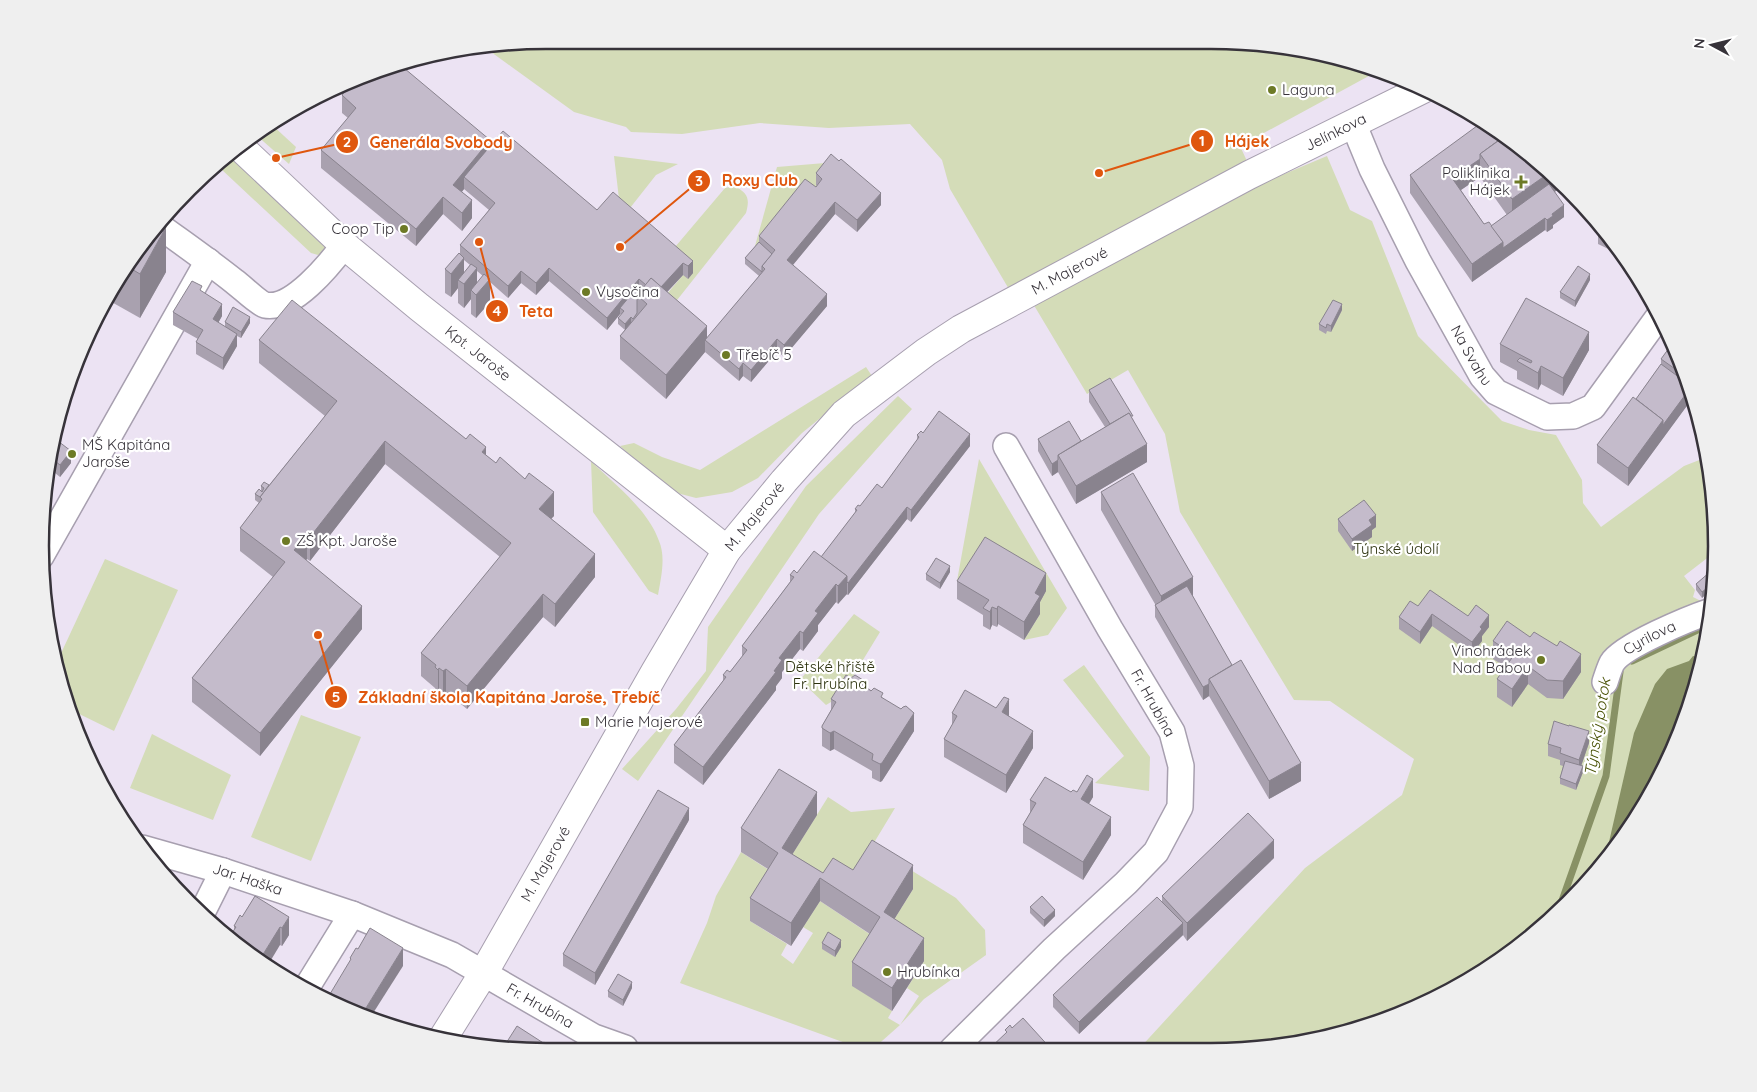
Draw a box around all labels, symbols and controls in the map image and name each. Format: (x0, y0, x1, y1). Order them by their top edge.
north arrow (1687, 20, 1737, 70)
text: N (1690, 37, 1709, 50)
place label: Laguna (1282, 80, 1335, 99)
marker: Laguna (1266, 84, 1278, 96)
street label: Jelínkova (1302, 109, 1369, 155)
callout: Generála Svobody (334, 126, 522, 157)
callout: Hájek (1190, 126, 1279, 157)
text: 1 (1199, 131, 1205, 150)
text: Hájek (1225, 131, 1269, 151)
text: 2 (343, 132, 351, 151)
text: Generála Svobody (369, 132, 513, 152)
place label: Poliklinika Hájek (1442, 163, 1510, 199)
callout: Roxy Club (687, 165, 808, 196)
text: Roxy Club (722, 170, 798, 190)
text: 3 (695, 171, 703, 190)
marker: Poliklinika Hájek (1514, 175, 1528, 189)
place label: Coop Tip (332, 219, 394, 238)
marker: Coop Tip (398, 223, 410, 235)
street label: M. Majerové (1028, 242, 1111, 299)
place label: Vysočina (596, 282, 659, 301)
marker: Vysočina (580, 286, 592, 298)
callout: Teta (484, 296, 564, 327)
text: 4 (493, 301, 502, 320)
text: Teta (519, 301, 553, 321)
street label: Kpt. Jaroše (441, 321, 515, 385)
street label: Na Svahu (1447, 322, 1496, 390)
place label: Třebíč 5 (736, 345, 792, 364)
marker: Třebíč 5 (720, 349, 732, 361)
place label: MŠ Kapitána Jaroše (82, 435, 170, 471)
marker: MŠ Kapitána Jaroše (66, 448, 78, 460)
street label: M. Majerové (720, 478, 788, 555)
place label: ZŠ Kpt. Jaroše (296, 531, 397, 550)
marker: ZŠ Kpt. Jaroše (280, 535, 292, 547)
park label: Týnské údolí (1353, 539, 1440, 558)
street label: Cyrilova (1619, 616, 1679, 659)
place label: Vinohrádek Nad Babou (1451, 641, 1531, 677)
marker: Vinohrádek Nad Babou (1535, 654, 1547, 666)
park label: Dětské hřiště Fr. Hrubína (785, 657, 875, 693)
street label: Fr. Hrubína (1127, 666, 1180, 740)
water label: Týnský potok (1579, 675, 1615, 777)
callout: Základní škola Kapitána Jaroše, Třebíč (323, 681, 670, 712)
text: 5 (332, 687, 340, 706)
text: Základní škola Kapitána Jaroše, Třebíč (358, 687, 660, 707)
place label: Marie Majerové (595, 712, 703, 731)
marker: Marie Majerové (579, 716, 591, 728)
street label: M. Majerové (516, 823, 574, 905)
street label: Jar. Haška (210, 858, 285, 899)
place label: Hrubínka (897, 962, 960, 981)
marker: Hrubínka (881, 966, 893, 978)
street label: Fr. Hrubína (503, 979, 577, 1032)

